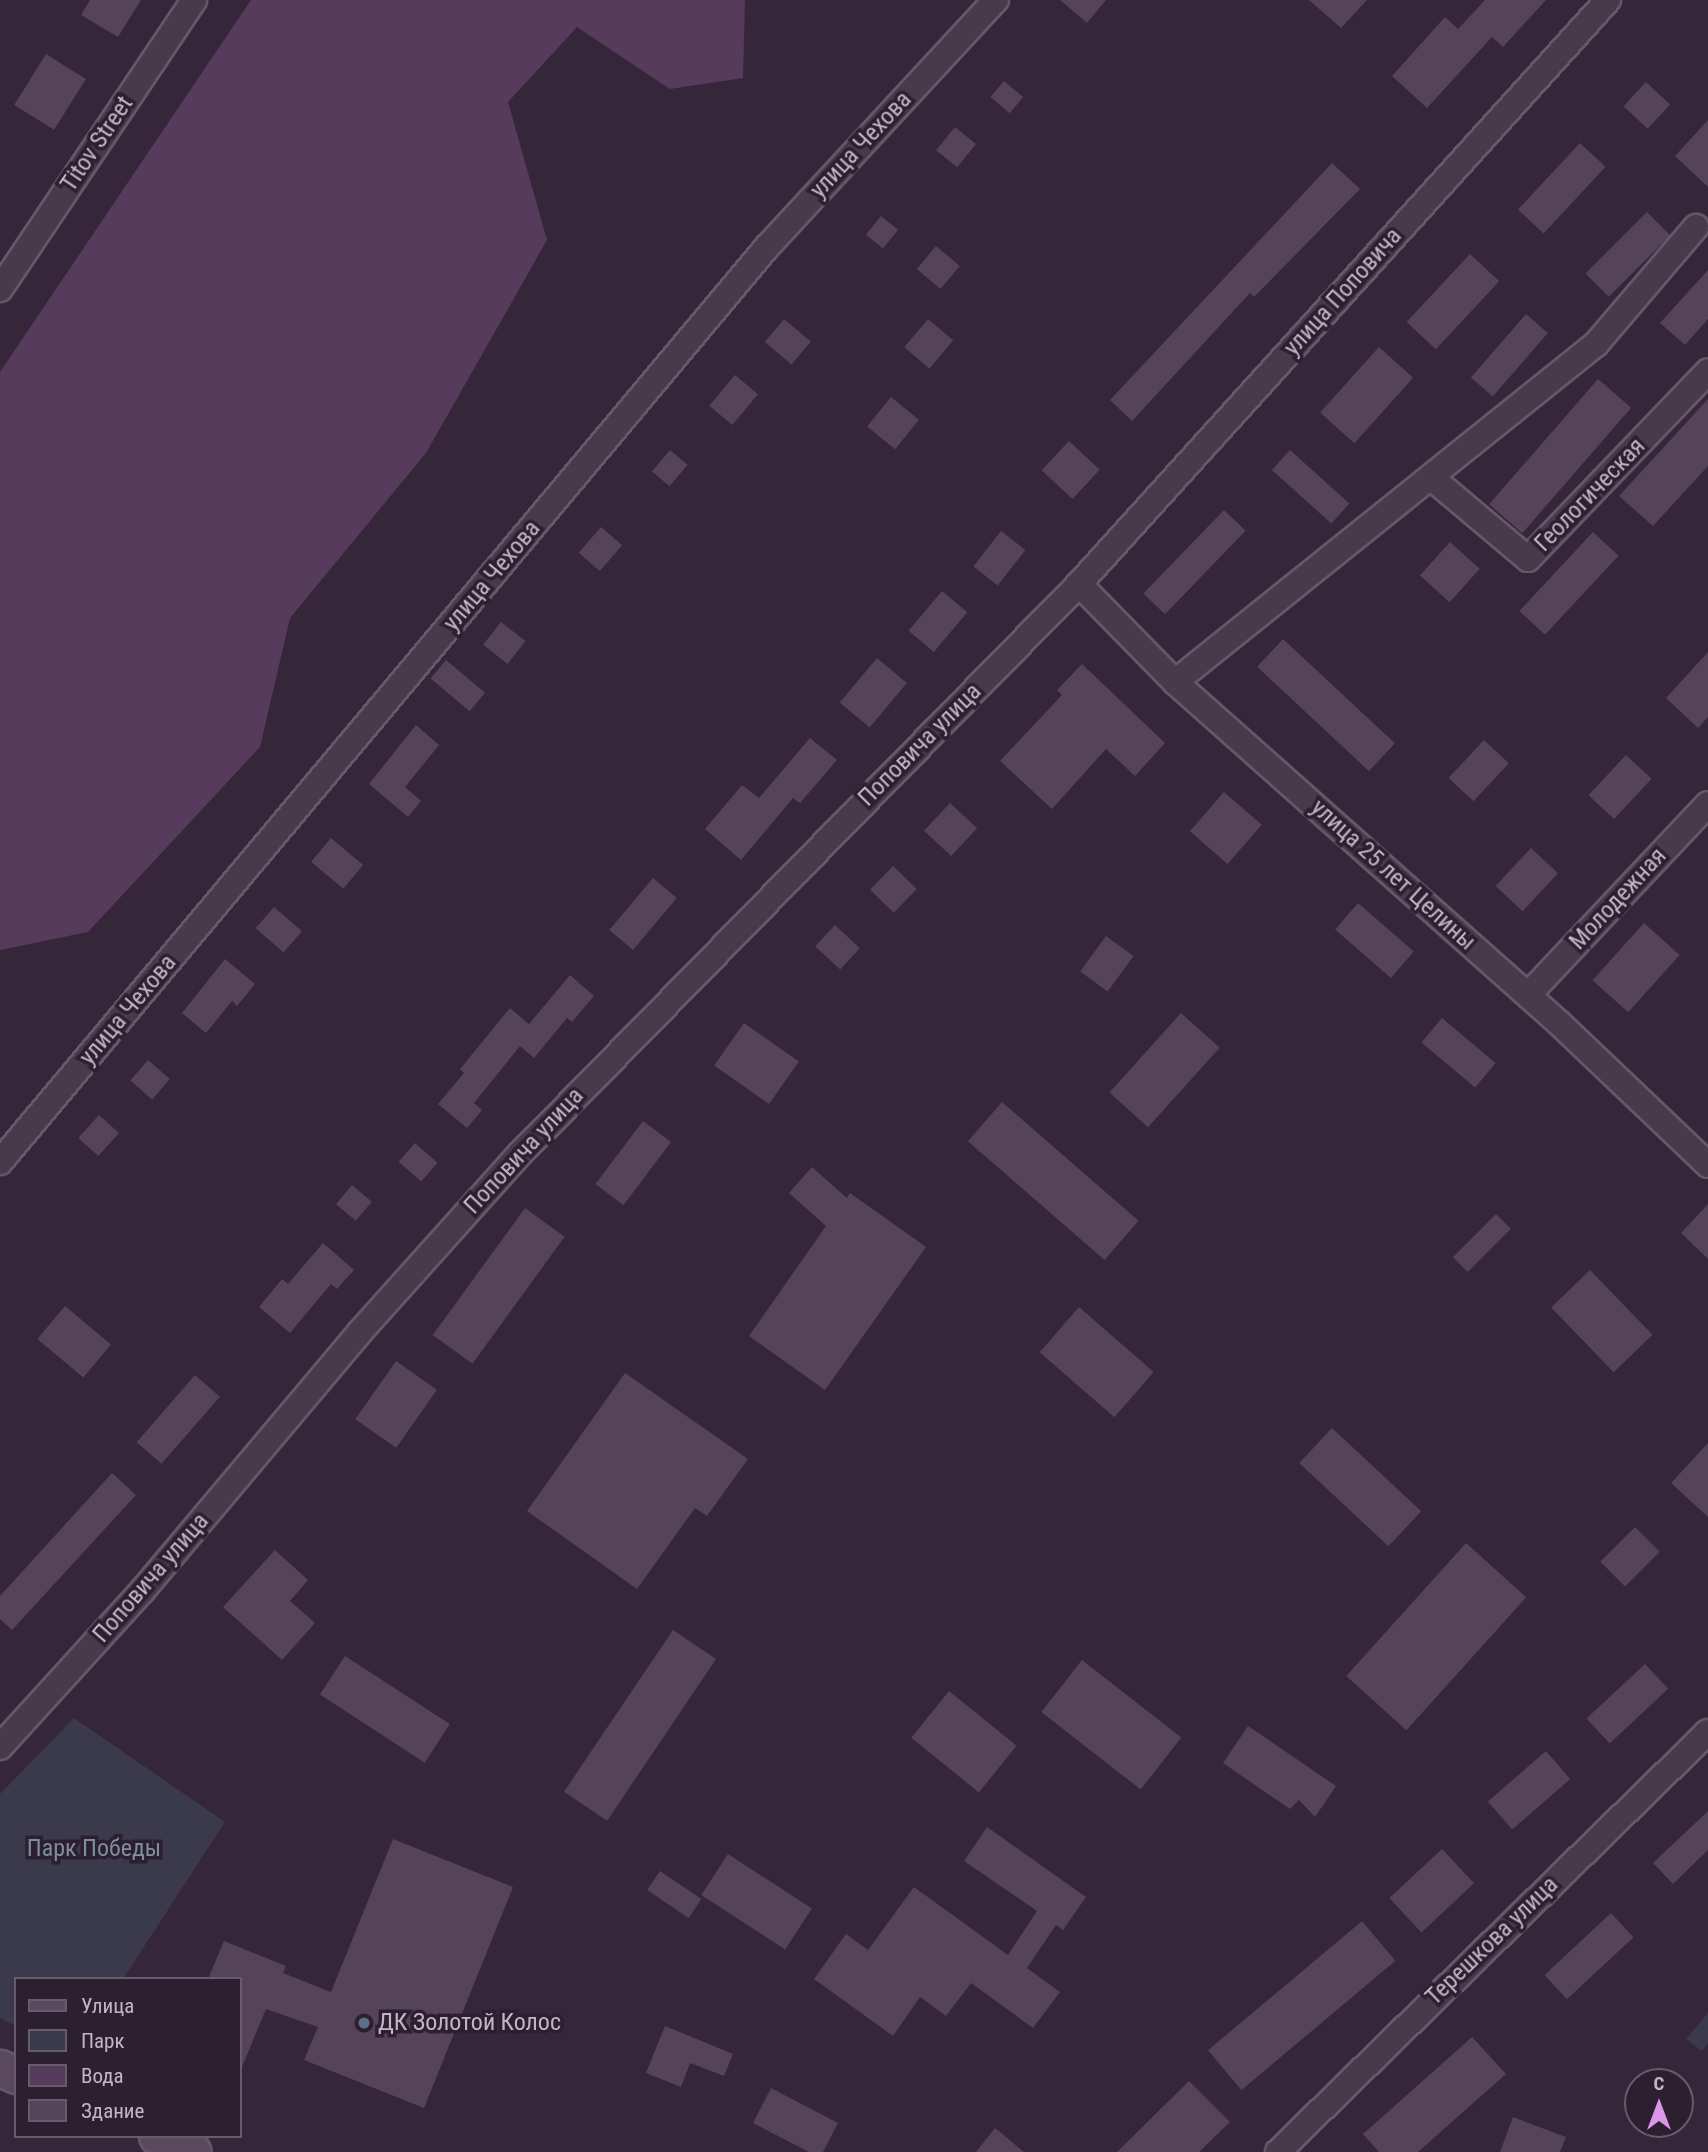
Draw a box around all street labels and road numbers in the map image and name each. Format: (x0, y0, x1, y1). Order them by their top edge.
street label: улица Чехова (804, 86, 918, 204)
street label: Titov Street (55, 91, 139, 197)
street label: улица Поповича (1278, 222, 1408, 362)
street label: Геологическая (1529, 432, 1651, 558)
street label: улица Чехова (438, 515, 546, 637)
street label: Поповича улица (853, 678, 987, 812)
street label: улица 25 лет Целины (1305, 794, 1481, 956)
street label: Молодежная (1564, 842, 1672, 956)
street label: улица Чехова (74, 949, 182, 1071)
street label: Поповича улица (458, 1082, 590, 1220)
street label: Поповича улица (87, 1507, 215, 1649)
street label: Терешкова улица (1420, 1871, 1564, 2011)

